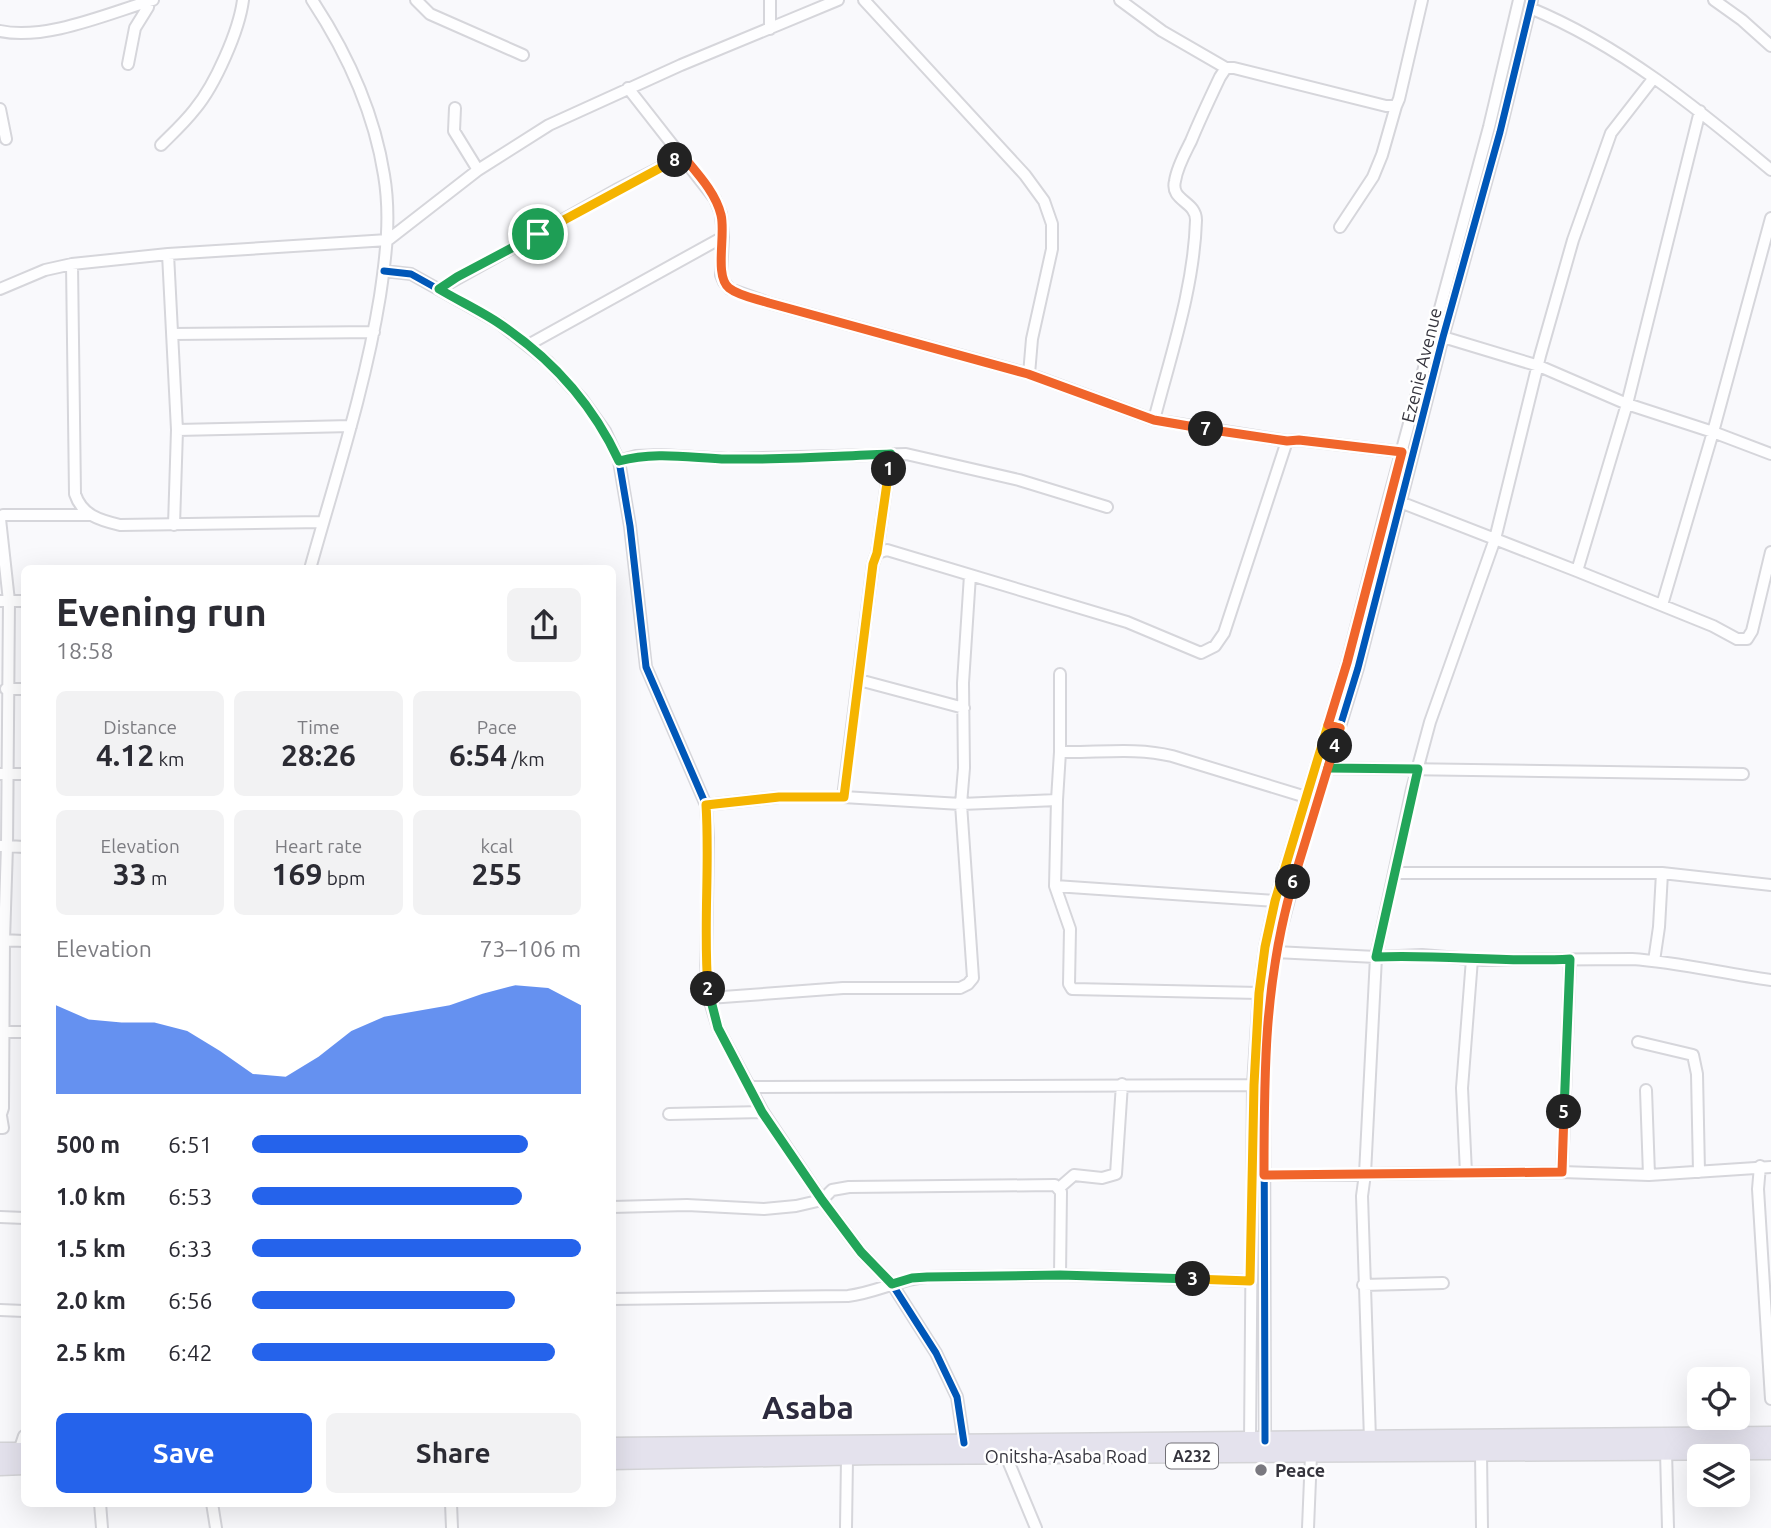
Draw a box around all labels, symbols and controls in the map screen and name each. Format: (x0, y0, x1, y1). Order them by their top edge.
pin: 8 (658, 142, 692, 178)
text: 8 (669, 148, 680, 170)
pin (508, 204, 568, 264)
icon: arrive (519, 215, 557, 253)
street label: Ezenie Avenue (1397, 306, 1445, 424)
pin: 7 (1188, 412, 1224, 446)
text: 7 (1200, 417, 1211, 439)
pin: 1 (872, 452, 906, 486)
text: 1 (883, 457, 894, 479)
button: share (507, 588, 581, 662)
text: Evening run (56, 591, 267, 633)
text: 18:58 (56, 638, 114, 663)
text: Distance (103, 716, 177, 738)
text: Time (297, 716, 340, 738)
text: Pace (477, 716, 517, 738)
pin: 4 (1318, 728, 1352, 764)
text: 4 (1329, 734, 1340, 756)
text: 4.12 (96, 738, 154, 772)
text: 28:26 (281, 738, 356, 772)
text: 6:54 (449, 738, 507, 772)
text: km (154, 748, 184, 770)
text: /km (507, 748, 545, 770)
text: Elevation (101, 835, 180, 857)
text: Heart rate (275, 835, 362, 857)
text: kcal (480, 835, 513, 857)
text: 33 (113, 857, 147, 891)
text: 169 (272, 857, 322, 891)
text: 255 (471, 857, 522, 891)
pin: 6 (1276, 864, 1310, 900)
text: m (147, 867, 167, 889)
text: bpm (322, 867, 365, 889)
text: 6 (1287, 870, 1298, 892)
text: Elevation (56, 936, 152, 961)
text: 73–106 m (480, 936, 581, 961)
pin: 2 (690, 972, 726, 1006)
text: 2 (702, 977, 713, 999)
pin: 5 (1546, 1094, 1582, 1130)
text: 5 (1558, 1100, 1569, 1122)
text: 500 m (56, 1132, 120, 1157)
text: 6:51 (168, 1132, 213, 1157)
text: 1.0 km (56, 1184, 126, 1209)
text: 6:53 (168, 1184, 213, 1209)
text: 1.5 km (56, 1236, 126, 1261)
text: 6:33 (168, 1236, 213, 1261)
pin: 3 (1176, 1262, 1210, 1296)
text: 3 (1187, 1267, 1198, 1289)
text: 2.0 km (56, 1288, 126, 1313)
text: 6:56 (168, 1288, 213, 1313)
text: 2.5 km (56, 1340, 126, 1365)
text: 6:42 (168, 1340, 213, 1365)
map controls (1687, 1367, 1750, 1507)
button: locate (1687, 1367, 1750, 1430)
district label: Asaba (762, 1389, 854, 1425)
button: Save (56, 1413, 312, 1493)
button: Share (326, 1413, 581, 1493)
road number: A232 (1166, 1444, 1218, 1468)
button: layers (1687, 1444, 1750, 1507)
street label: Onitsha-Asaba Road (985, 1446, 1147, 1466)
place label: Peace (1275, 1460, 1325, 1480)
marker: Peace (1253, 1462, 1269, 1478)

